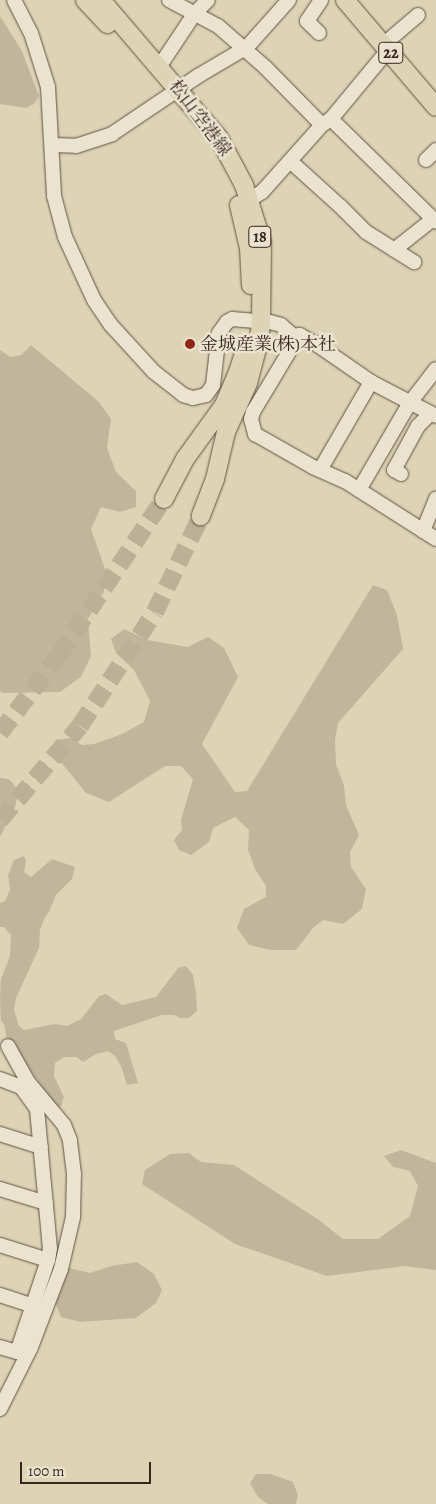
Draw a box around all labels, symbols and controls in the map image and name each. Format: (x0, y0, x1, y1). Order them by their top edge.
road number: 22 (377, 40, 405, 66)
street label: 松山空港線 (164, 76, 236, 160)
road number: 18 (248, 223, 272, 250)
place label: 金城産業(株)本社 (200, 333, 336, 355)
marker: 金城産業(株)本社 (184, 338, 196, 350)
scale bar (22, 1452, 154, 1484)
text: 100 m (28, 1461, 65, 1481)

